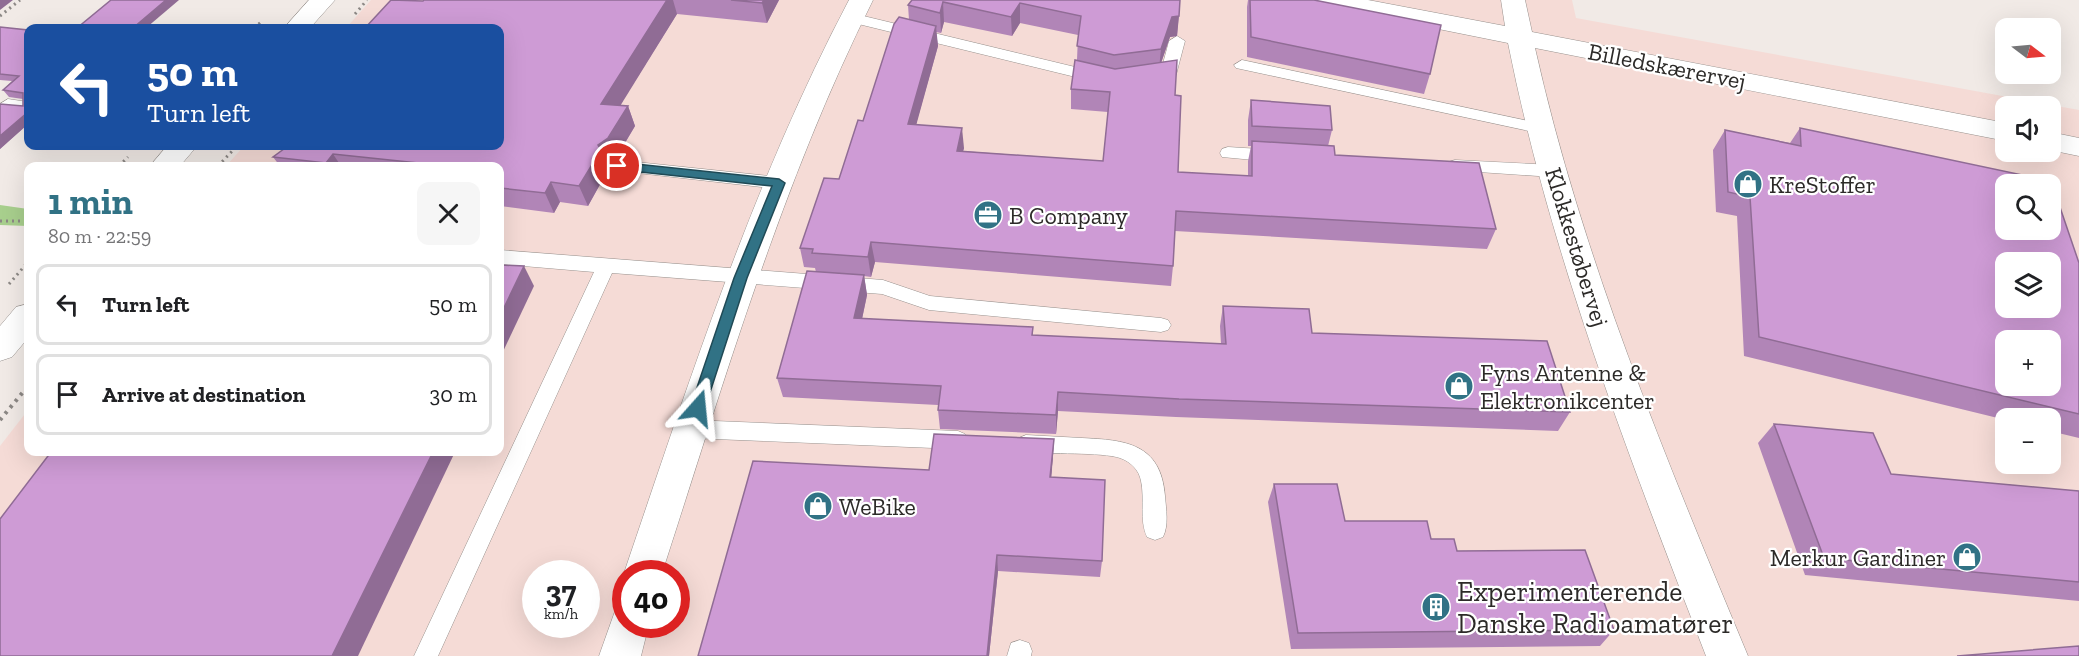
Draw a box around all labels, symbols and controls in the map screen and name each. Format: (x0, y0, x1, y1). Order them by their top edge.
north arrow (1995, 18, 2061, 84)
map controls (1995, 18, 2061, 474)
street label: Billedskærervej (1586, 36, 1748, 96)
text: 50 m (147, 46, 238, 97)
icon: left (48, 48, 126, 126)
button: sound (1995, 96, 2061, 162)
text: Turn left (147, 97, 250, 129)
pin (591, 140, 642, 191)
icon: arrive (600, 149, 633, 182)
street label: Klokkestøbervej (1539, 164, 1615, 330)
shop icon: KreStoffer (1732, 168, 1764, 200)
place label: KreStoffer (1769, 170, 1876, 199)
button: search (1995, 174, 2061, 240)
text: 1 min (48, 180, 133, 223)
button: close (417, 182, 480, 245)
office icon: B Company (972, 199, 1004, 231)
place label: B Company (1009, 201, 1128, 230)
text: 80 m · 22:59 (48, 224, 151, 248)
button: layers (1995, 252, 2061, 318)
icon: left (51, 288, 84, 321)
text: Turn left (102, 291, 189, 318)
text: 50 m (429, 291, 477, 318)
button: + (1995, 330, 2061, 396)
place label: Fyns Antenne & Elektronikcenter (1480, 358, 1654, 415)
shop icon: Fyns Antenne & Elektronikcenter (1443, 370, 1475, 402)
position arrow (666, 376, 730, 440)
icon: arrive (51, 378, 84, 411)
text: Arrive at destination (102, 381, 305, 408)
text: 30 m (430, 381, 477, 408)
button: − (1995, 408, 2061, 474)
shop icon: WeBike (802, 490, 834, 522)
place label: WeBike (839, 492, 916, 521)
shop icon: Merkur Gardiner (1951, 541, 1983, 573)
place label: Merkur Gardiner (1770, 543, 1946, 572)
speed limit sign: 40 (612, 560, 690, 638)
text: 37 (546, 574, 576, 610)
place label: Experimenterende Danske Radioamatører (1457, 575, 1733, 640)
building icon: Experimenterende Danske Radioamatører (1420, 591, 1452, 623)
text: km/h (544, 605, 578, 623)

